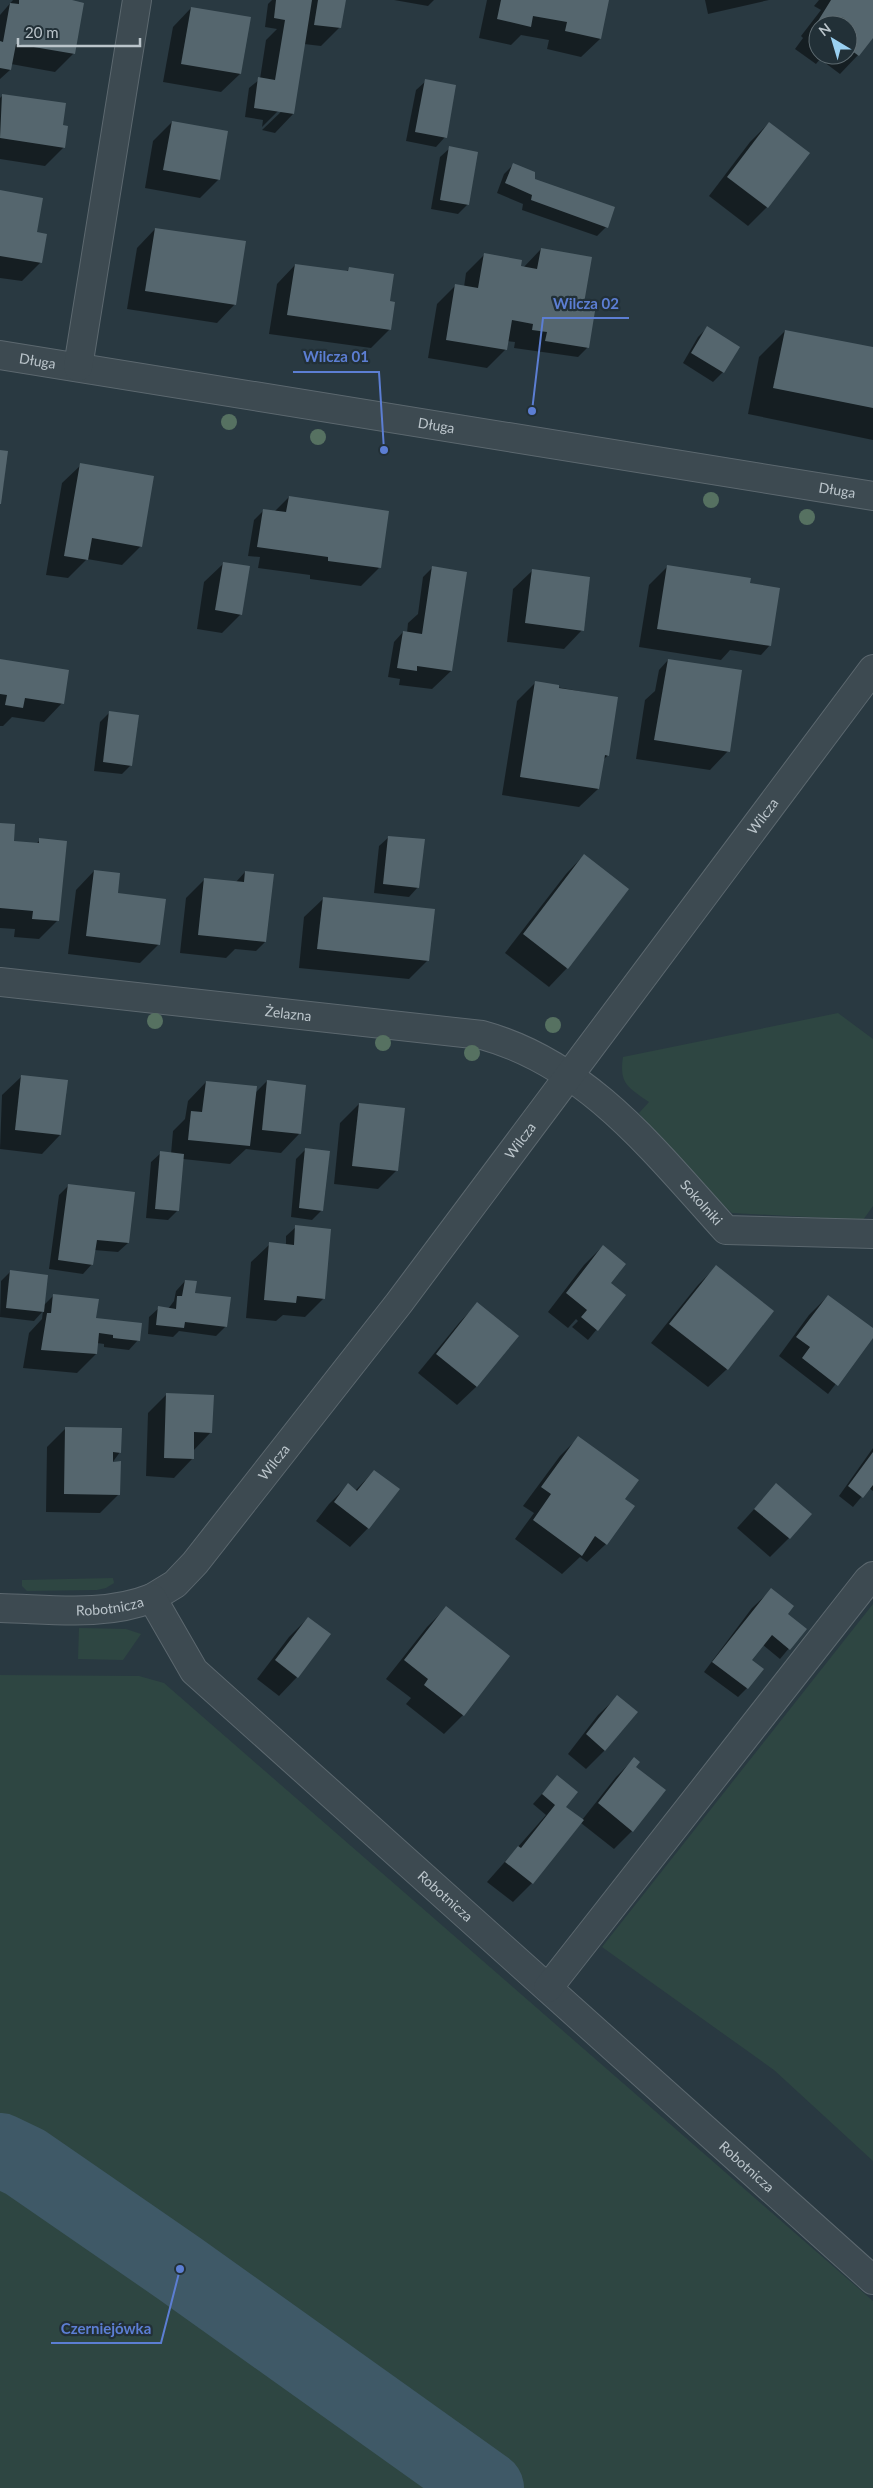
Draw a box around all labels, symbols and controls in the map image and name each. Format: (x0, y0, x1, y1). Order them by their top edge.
scale bar (18, 15, 140, 47)
north arrow (808, 15, 858, 65)
text: N (815, 19, 834, 39)
text: 20 m (25, 23, 59, 41)
callout: Wilcza 02 (543, 288, 629, 318)
text: Wilcza 02 (553, 294, 619, 312)
callout: Wilcza 01 (293, 342, 379, 372)
text: Wilcza 01 (303, 347, 369, 365)
street label: Długa (18, 349, 57, 372)
street label: Długa (417, 414, 456, 436)
street label: Długa (818, 478, 857, 501)
street label: Wilcza (743, 794, 782, 838)
street label: Żelazna (264, 1002, 313, 1024)
street label: Wilcza (501, 1119, 539, 1162)
street label: Sokolniki (677, 1176, 726, 1228)
street label: Wilcza (254, 1440, 293, 1483)
street label: Robotnicza (76, 1593, 145, 1619)
street label: Robotnicza (414, 1867, 476, 1925)
street label: Robotnicza (716, 2137, 778, 2195)
callout: Czerniejówka (51, 2313, 161, 2343)
text: Czerniejówka (61, 2319, 151, 2337)

